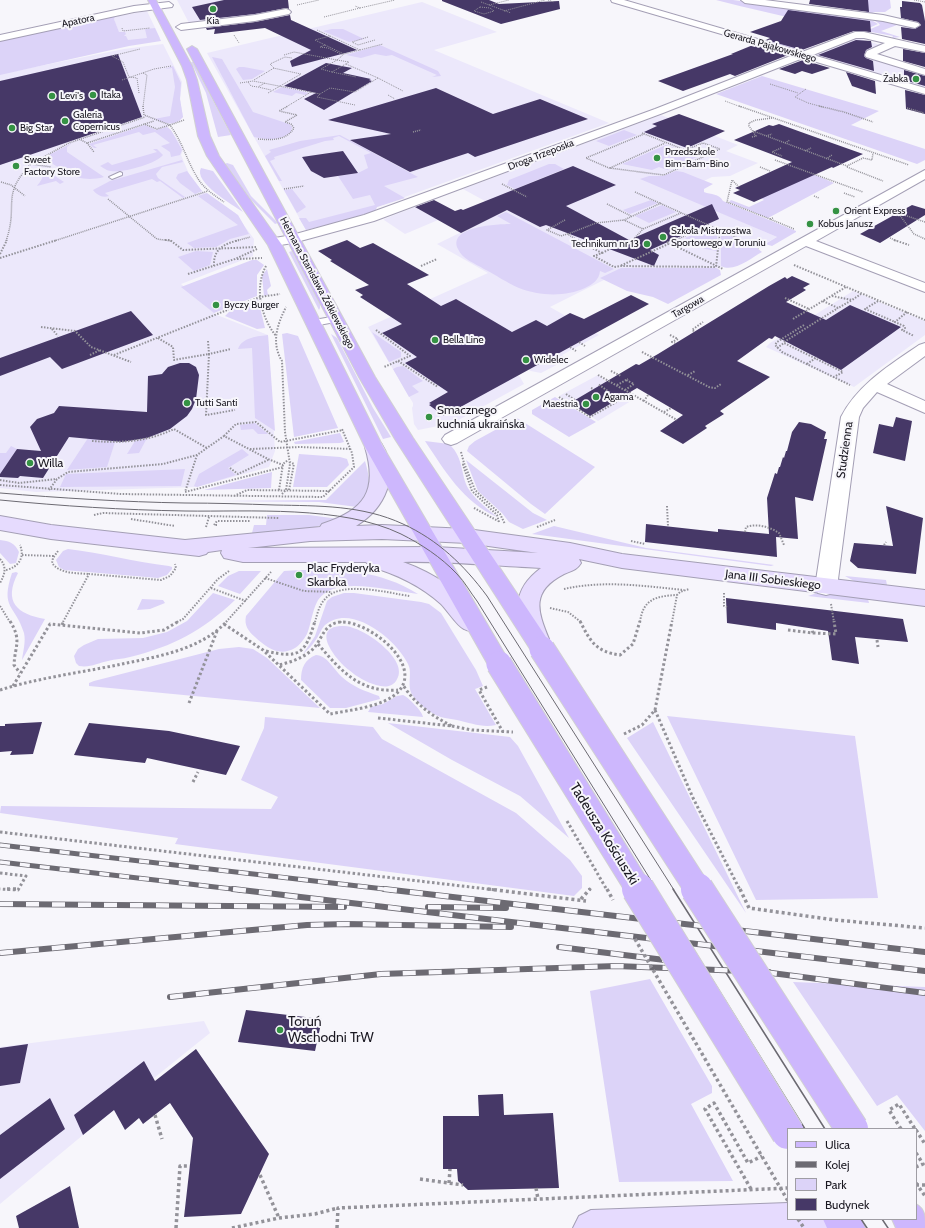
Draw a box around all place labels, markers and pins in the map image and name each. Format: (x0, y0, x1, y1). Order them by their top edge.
marker: Kia (208, 4, 218, 14)
place label: Kia (207, 15, 219, 27)
place label: Żabka (883, 73, 908, 85)
marker: Żabka (911, 74, 921, 84)
place label: Itaka (101, 89, 121, 101)
place label: Levi's (60, 90, 83, 102)
marker: Itaka (88, 90, 98, 100)
marker: Levi's (47, 91, 57, 101)
place label: Galeria Copernicus (73, 109, 120, 132)
marker: Galeria Copernicus (60, 116, 70, 126)
place label: Big Star (20, 122, 52, 134)
marker: Big Star (7, 123, 17, 133)
place label: Przedszkole Bim-Bam-Bino (665, 146, 729, 170)
marker: Przedszkole Bim-Bam-Bino (652, 153, 662, 163)
place label: Sweet Factory Store (24, 154, 80, 178)
marker: Sweet Factory Store (11, 161, 21, 171)
place label: Orient Express (844, 205, 905, 217)
marker: Orient Express (831, 206, 841, 216)
place label: Kobus Janusz (818, 218, 873, 230)
marker: Kobus Janusz (805, 219, 815, 229)
place label: Szkoła Mistrzostwa Sportowego w Toruniu (671, 225, 766, 248)
marker: Szkoła Mistrzostwa Sportowego w Toruniu (658, 232, 668, 242)
place label: Technikum nr 13 (571, 238, 639, 250)
marker: Technikum nr 13 (642, 239, 652, 249)
place label: Byczy Burger (224, 299, 279, 311)
marker: Byczy Burger (211, 300, 221, 310)
place label: Bella Line (443, 334, 484, 346)
marker: Bella Line (430, 335, 440, 345)
place label: Widelec (534, 354, 568, 366)
marker: Widelec (521, 355, 531, 365)
place label: Agama (604, 391, 633, 403)
marker: Agama (591, 392, 601, 402)
place label: Tutti Santi (195, 397, 237, 409)
marker: Tutti Santi (182, 398, 192, 408)
place label: Maestria (542, 398, 578, 410)
marker: Maestria (581, 399, 591, 409)
place label: Smacznego kuchnia ukraińska (437, 403, 525, 431)
marker: Smacznego kuchnia ukraińska (424, 412, 434, 422)
place label: Willa (38, 456, 63, 470)
marker: Willa (25, 458, 35, 468)
place label: Plac Fryderyka Skarbka (307, 561, 380, 589)
marker: Plac Fryderyka Skarbka (294, 570, 304, 580)
place label: Toruń Wschodni TrW (288, 1014, 374, 1046)
marker: Toruń Wschodni TrW (275, 1025, 285, 1035)

